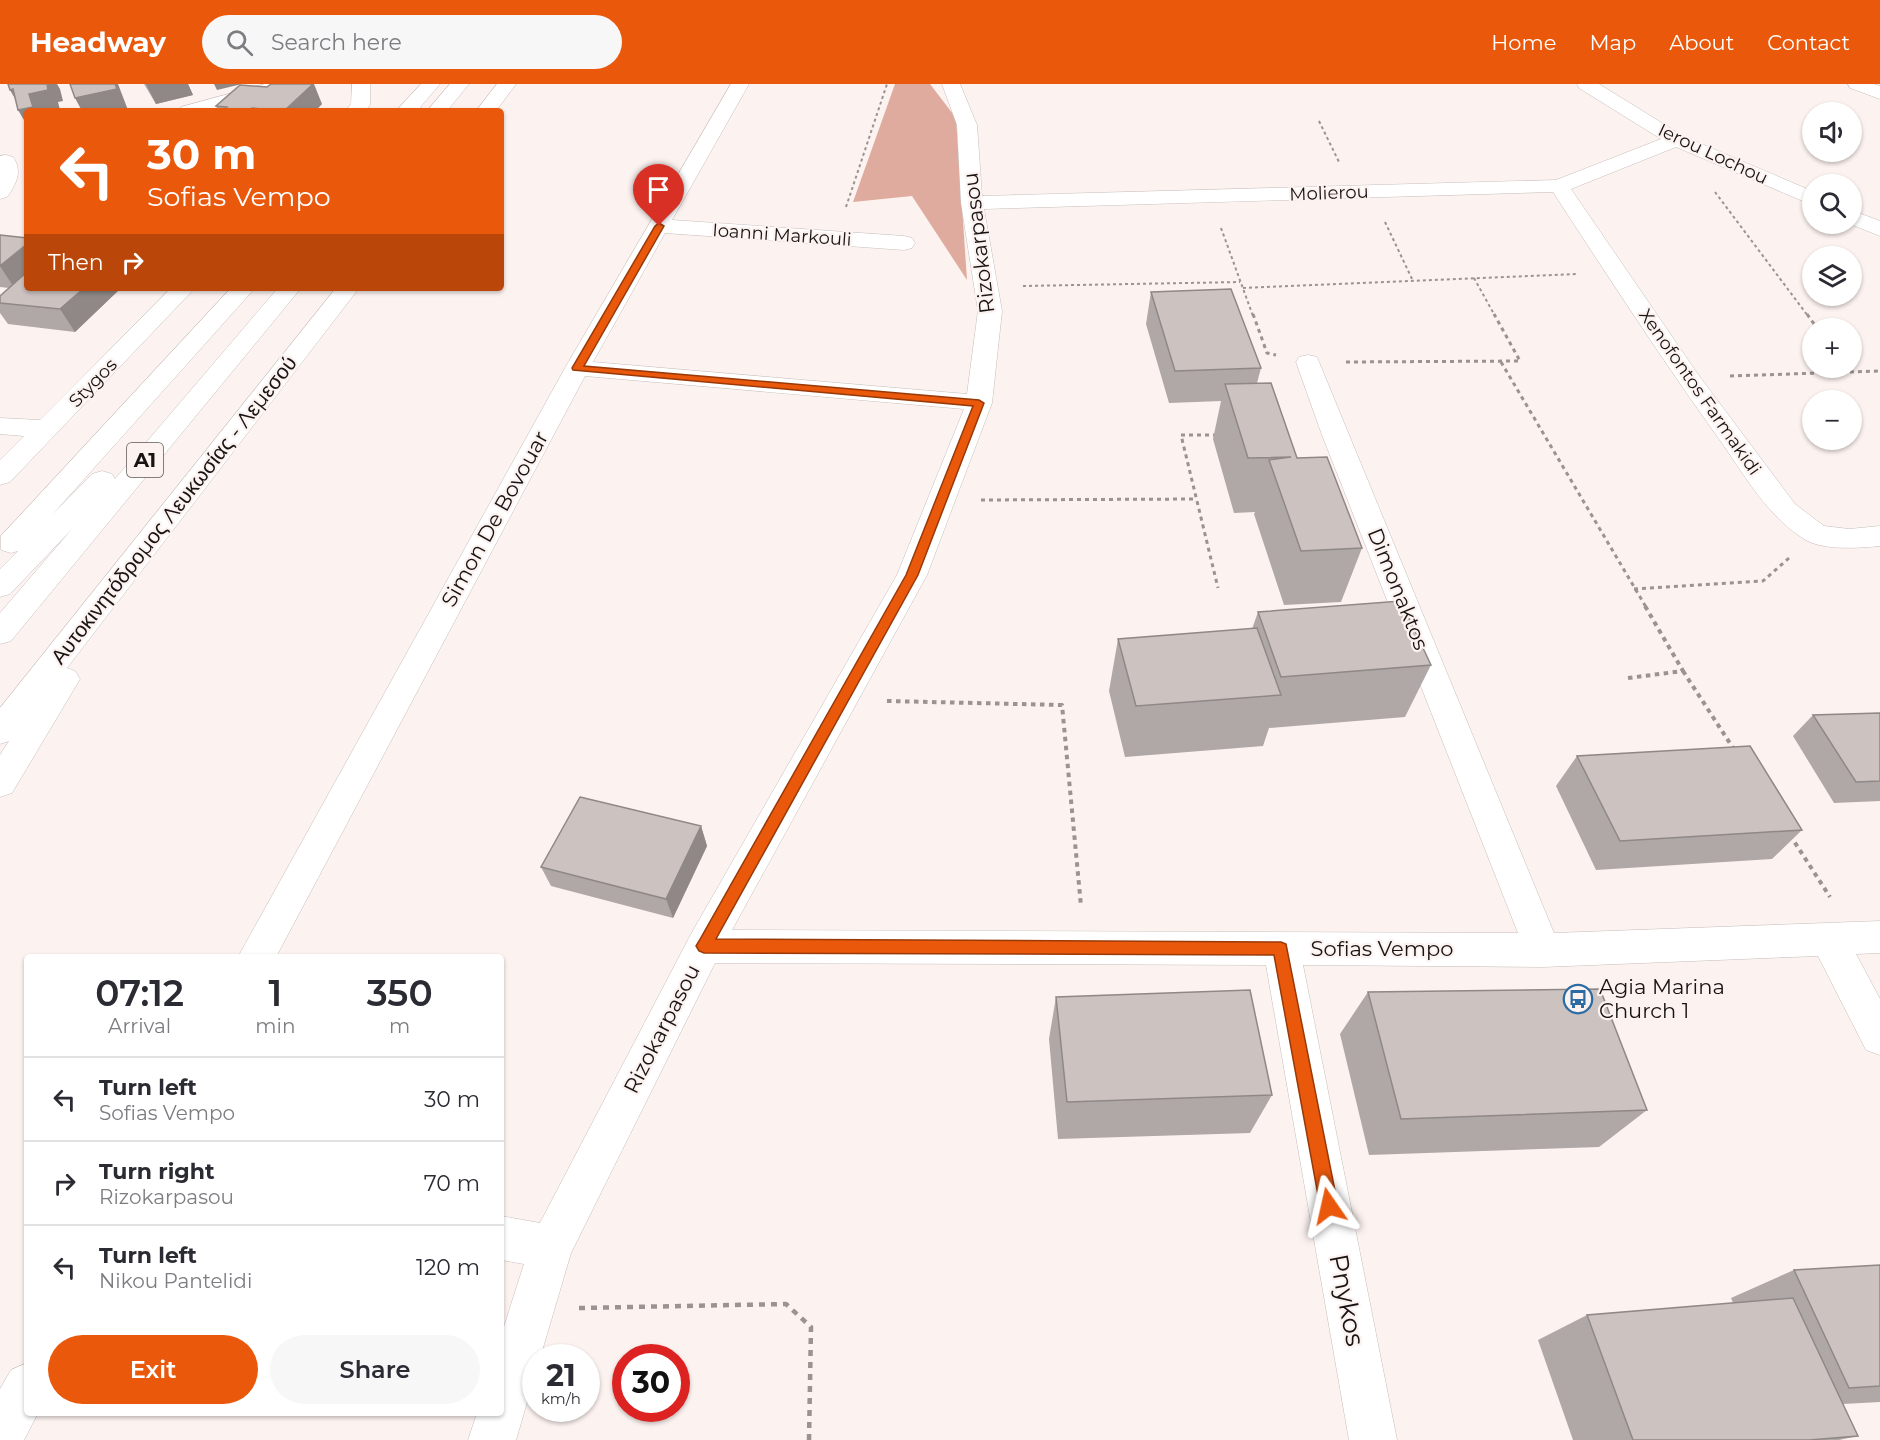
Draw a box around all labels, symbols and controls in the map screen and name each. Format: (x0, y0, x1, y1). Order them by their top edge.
search box (202, 15, 622, 69)
text: Headway (30, 25, 166, 59)
icon: search (223, 26, 256, 59)
text: Search here (271, 29, 402, 56)
text: Home (1491, 30, 1556, 55)
text: Map (1589, 30, 1636, 55)
text: About (1669, 30, 1734, 55)
text: Contact (1767, 30, 1850, 55)
map controls (1802, 102, 1862, 450)
button: sound (1802, 102, 1862, 162)
street label: Ierou Lochou (1655, 119, 1771, 189)
text: 30 m (147, 128, 256, 180)
icon: left (48, 132, 126, 210)
pin (633, 164, 684, 226)
street label: Rizokarpasou (957, 171, 1000, 315)
icon: arrive (642, 173, 675, 206)
button: search (1802, 174, 1862, 234)
text: Sofias Vempo (147, 180, 331, 213)
street label: Molierou (1289, 181, 1369, 205)
street label: Ioanni Markouli (712, 219, 852, 251)
icon: right (116, 246, 149, 279)
button: layers (1802, 246, 1862, 306)
text: Then (48, 249, 104, 276)
street label: Xenofontos Farmakidi (1634, 305, 1766, 479)
button: + (1802, 318, 1862, 378)
street label: Αυτοκινητόδρομος Λευκωσίας - Λεμεσού (46, 351, 302, 669)
street label: Stygos (64, 354, 122, 412)
button: − (1802, 390, 1862, 450)
street label: Simon De Bovouar (436, 427, 553, 611)
road number: A1 (127, 443, 163, 477)
street label: Dimonaktos (1363, 524, 1434, 653)
street label: Sofias Vempo (1311, 936, 1453, 961)
street label: Rizokarpasou (618, 960, 705, 1098)
text: 07:12 (95, 971, 184, 1015)
text: 1 (269, 971, 282, 1015)
text: 350 (367, 971, 433, 1015)
place label: Agia Marina Church 1 (1599, 974, 1725, 1023)
bus stop icon: Agia Marina Church 1 (1562, 983, 1594, 1015)
text: Arrival (108, 1014, 171, 1038)
text: min (255, 1014, 295, 1038)
text: m (389, 1014, 410, 1038)
text: Turn left (99, 1074, 197, 1101)
icon: left (48, 1083, 81, 1116)
text: 30 m (424, 1086, 480, 1113)
text: Sofias Vempo (99, 1101, 235, 1125)
text: Turn right (99, 1158, 214, 1185)
icon: right (48, 1167, 81, 1200)
text: 70 m (424, 1170, 480, 1197)
position arrow (1297, 1174, 1361, 1238)
text: Rizokarpasou (99, 1185, 234, 1209)
text: Turn left (99, 1242, 197, 1269)
icon: left (48, 1251, 81, 1284)
street label: Pnykos (1322, 1251, 1372, 1349)
text: 120 m (416, 1254, 480, 1281)
text: Nikou Pantelidi (99, 1269, 252, 1293)
button: Exit (48, 1335, 258, 1404)
button: Share (270, 1335, 480, 1404)
speed limit sign: 30 (612, 1344, 690, 1422)
text: 21 (546, 1357, 576, 1394)
text: km/h (541, 1389, 581, 1408)

